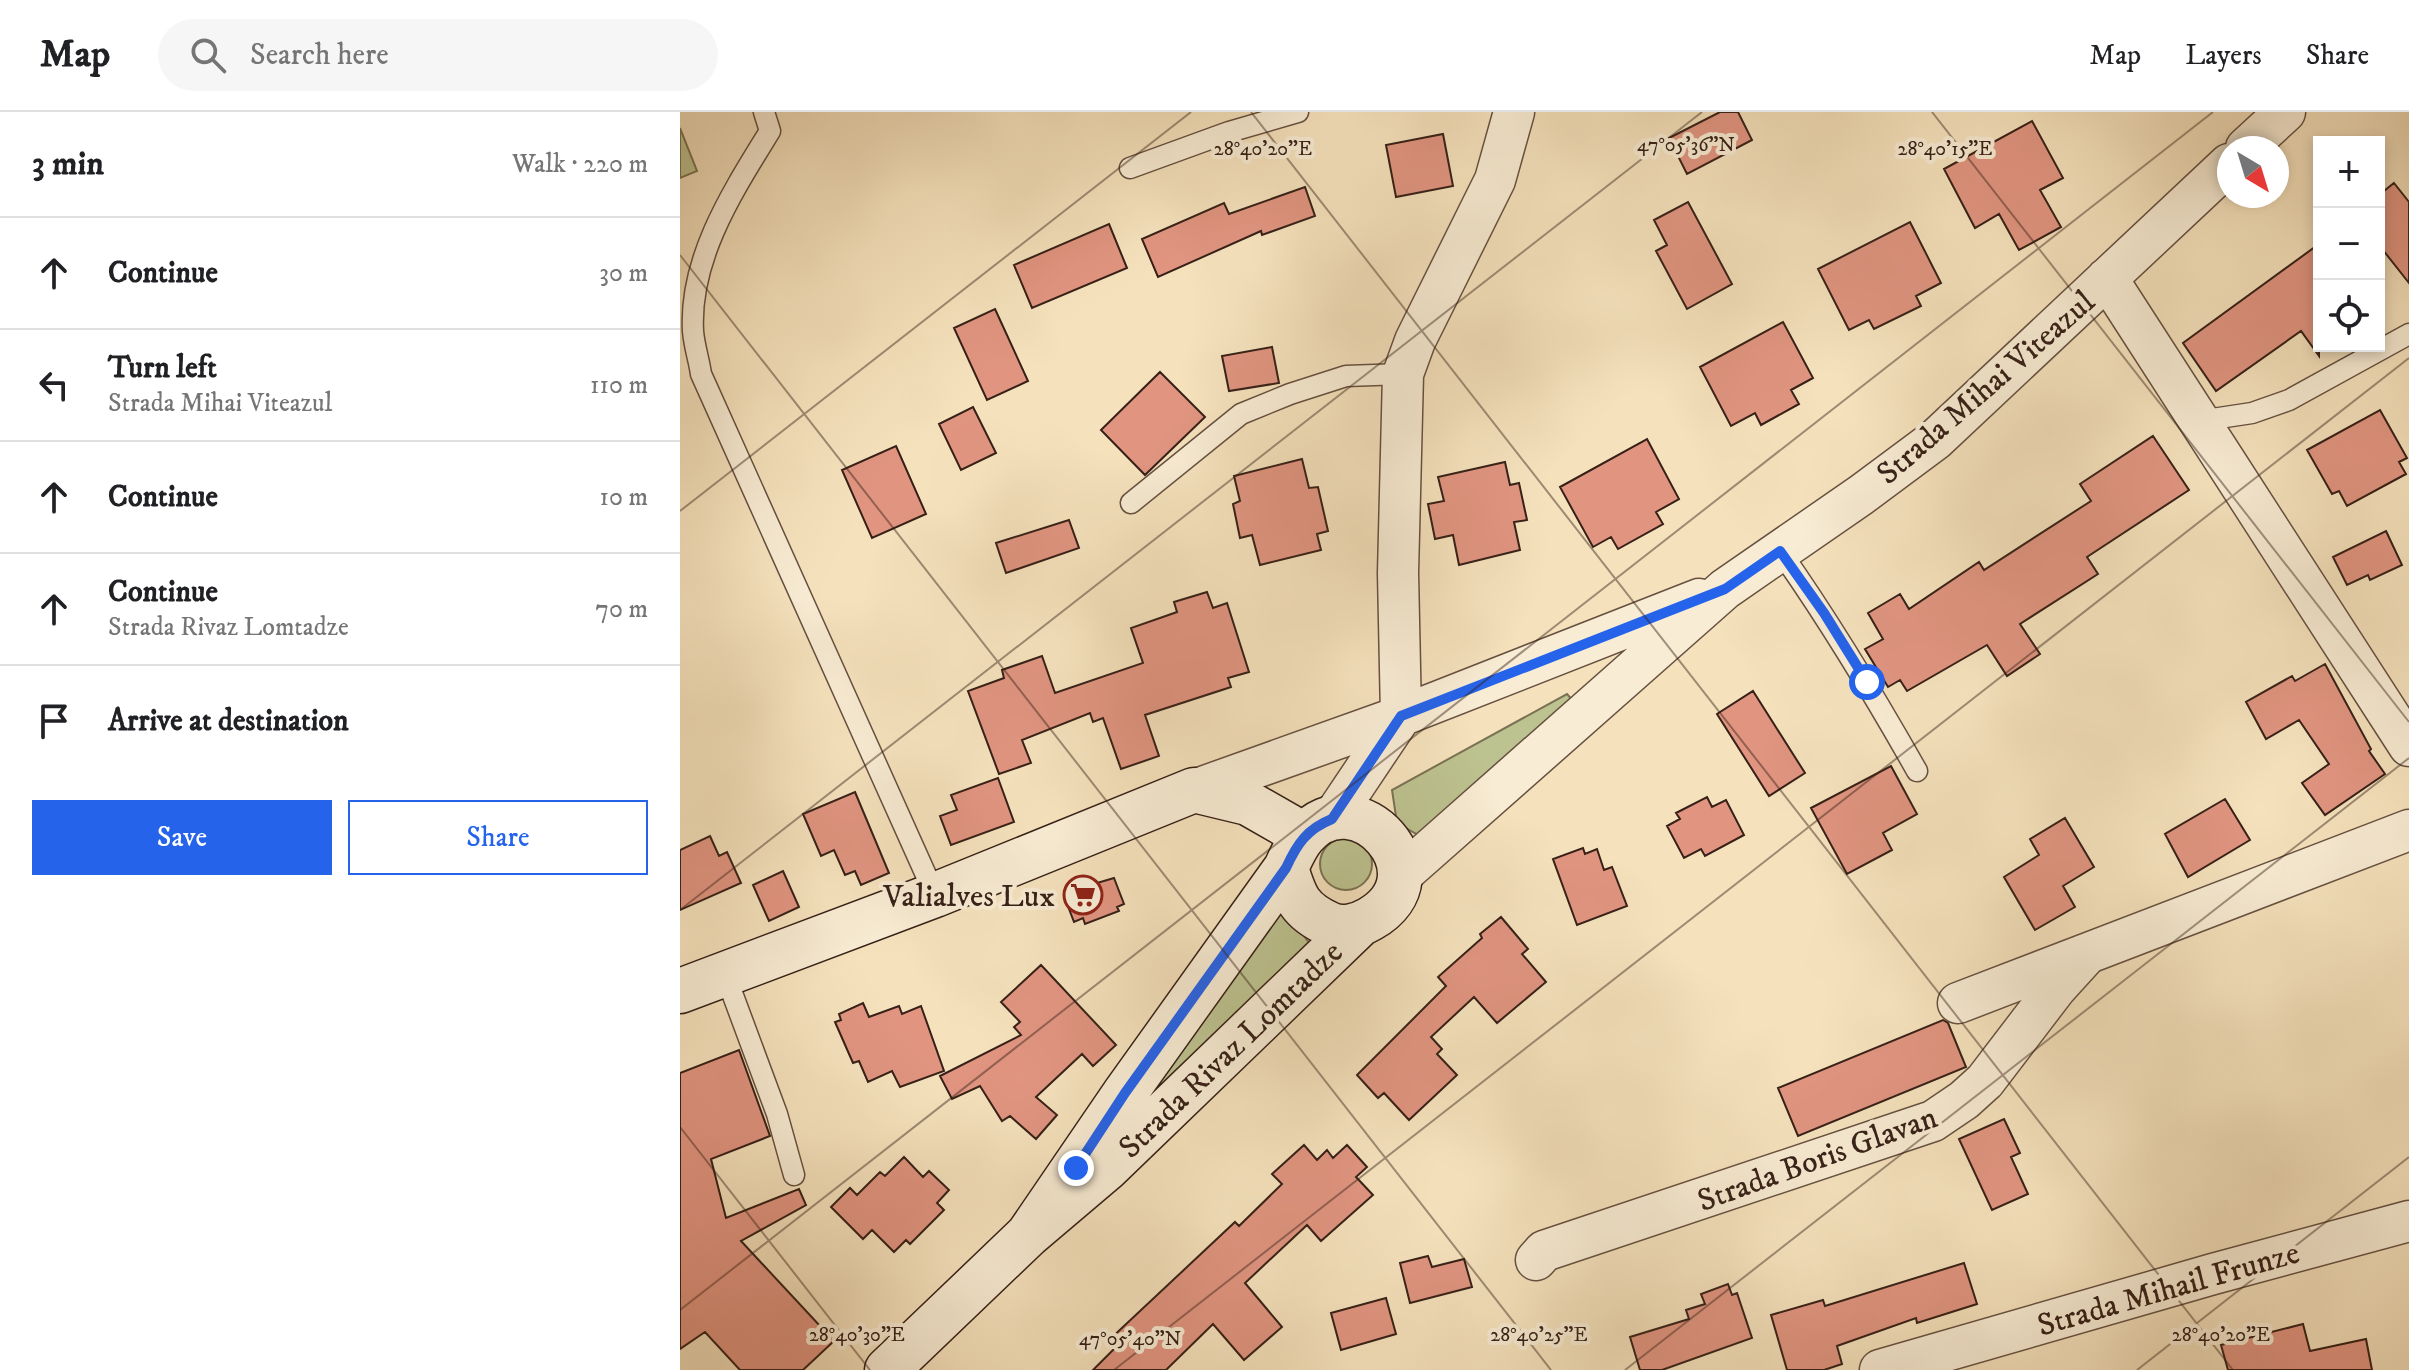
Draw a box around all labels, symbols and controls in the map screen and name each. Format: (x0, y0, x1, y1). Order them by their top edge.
search box (158, 19, 718, 91)
text: Map (40, 31, 110, 79)
icon: search (186, 33, 230, 77)
text: Search here (250, 37, 389, 74)
text: Map (2090, 38, 2141, 73)
text: Layers (2185, 38, 2262, 73)
text: Share (2306, 38, 2369, 73)
text: 47°05'36"N (1637, 133, 1735, 158)
north arrow (2217, 136, 2289, 208)
map controls (2313, 136, 2385, 352)
button: + (2313, 136, 2385, 208)
text: 28°40'20"E (1214, 137, 1312, 162)
text: 28°40'15"E (1898, 137, 1992, 162)
text: 3 min (32, 143, 104, 185)
text: Walk · 220 m (512, 148, 648, 181)
button: − (2313, 208, 2385, 280)
icon: ahead (32, 251, 76, 295)
text: Continue (108, 255, 218, 292)
text: 30 m (599, 257, 648, 290)
button: locate (2313, 280, 2385, 352)
street label: Strada Mihai Viteazul (1869, 283, 2104, 494)
text: Turn left (108, 350, 217, 387)
icon: left (32, 363, 76, 407)
text: 110 m (590, 369, 648, 402)
text: Strada Mihai Viteazul (108, 387, 332, 420)
icon: ahead (32, 475, 76, 519)
text: Continue (108, 479, 218, 516)
text: 10 m (599, 481, 648, 514)
text: Continue (108, 574, 218, 611)
icon: ahead (32, 587, 76, 631)
text: 70 m (595, 593, 648, 626)
text: Strada Rivaz Lomtadze (108, 611, 349, 644)
route start (1849, 664, 1885, 700)
icon: arrive (32, 699, 76, 743)
text: Arrive at destination (108, 703, 349, 740)
button: Save (32, 800, 332, 875)
button: Share (348, 800, 648, 875)
supermarket icon: Valialves Lux (1062, 874, 1104, 916)
place label: Valialves Lux (882, 877, 1055, 917)
street label: Strada Rivaz Lomtadze (1111, 933, 1352, 1168)
street label: Strada Boris Glavan (1692, 1098, 1943, 1222)
route end (1058, 1150, 1094, 1186)
street label: Strada Mihail Frunze (2033, 1233, 2304, 1346)
text: 28°40'30"E (809, 1323, 905, 1348)
text: 28°40'25"E (1490, 1323, 1588, 1348)
text: 28°40'20"E (2172, 1323, 2270, 1348)
text: 47°05'40"N (1079, 1327, 1181, 1352)

